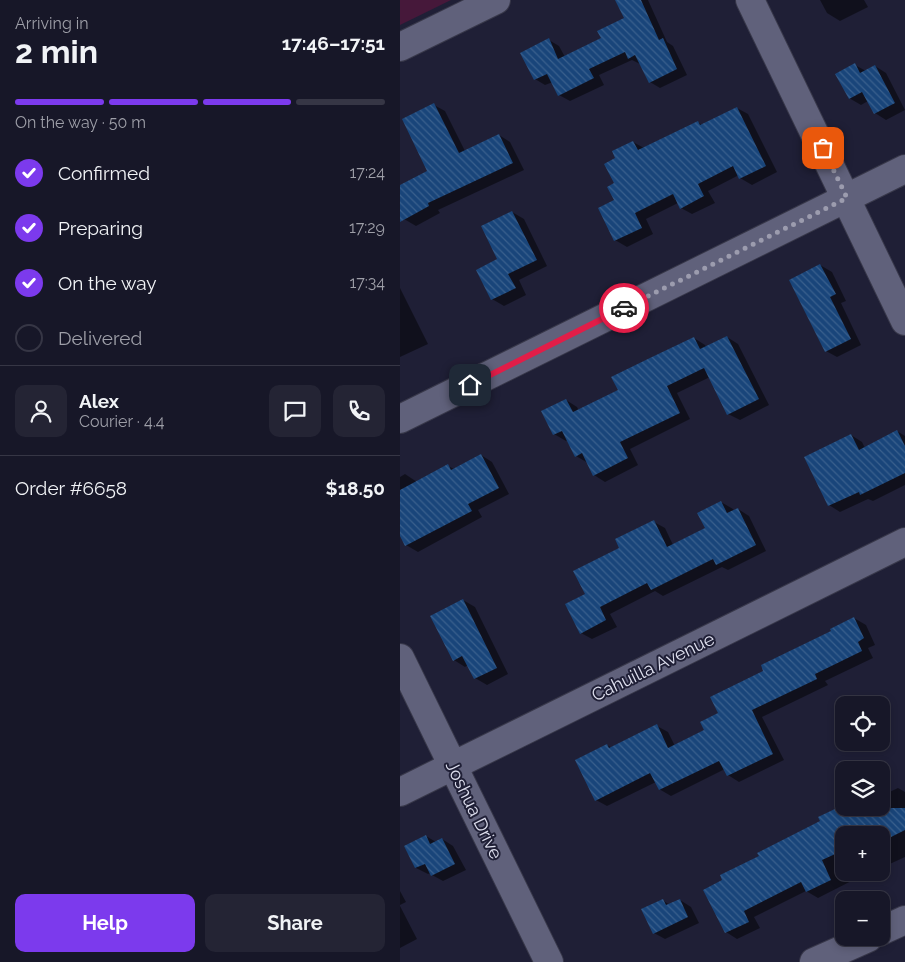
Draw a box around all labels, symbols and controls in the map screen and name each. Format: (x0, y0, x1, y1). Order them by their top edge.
text: Arriving in (15, 14, 89, 33)
text: 17:46–17:51 (282, 32, 385, 54)
text: 2 min (15, 33, 98, 70)
text: On the way · 50 m (15, 113, 146, 132)
pin (802, 127, 844, 169)
icon: bag (809, 134, 837, 162)
icon: check (15, 159, 43, 187)
text: Confirmed (58, 162, 150, 184)
text: 17:24 (350, 163, 385, 182)
icon: check (15, 214, 43, 242)
text: Preparing (58, 217, 143, 239)
text: 17:29 (349, 218, 385, 237)
icon: check (15, 269, 43, 297)
text: On the way (58, 272, 157, 294)
text: 17:34 (349, 273, 385, 292)
courier (599, 283, 649, 333)
icon: car (610, 294, 638, 322)
text: Delivered (58, 327, 142, 349)
pin (449, 364, 491, 406)
icon: home (456, 371, 484, 399)
button: person (15, 385, 67, 437)
button: chat (269, 385, 321, 437)
button: phone (333, 385, 385, 437)
text: Alex (79, 390, 119, 412)
text: Courier · 4.4 (79, 412, 164, 431)
text: Order #6658 (15, 477, 127, 499)
text: $18.50 (326, 477, 385, 499)
street label: Cahuilla Avenue (588, 628, 718, 705)
map controls (835, 696, 890, 946)
button: locate (835, 696, 890, 751)
street label: Joshua Drive (442, 757, 507, 863)
button: layers (835, 761, 890, 816)
button: + (835, 826, 890, 881)
button: − (835, 891, 890, 946)
button: Help (15, 894, 195, 952)
button: Share (205, 894, 385, 952)

